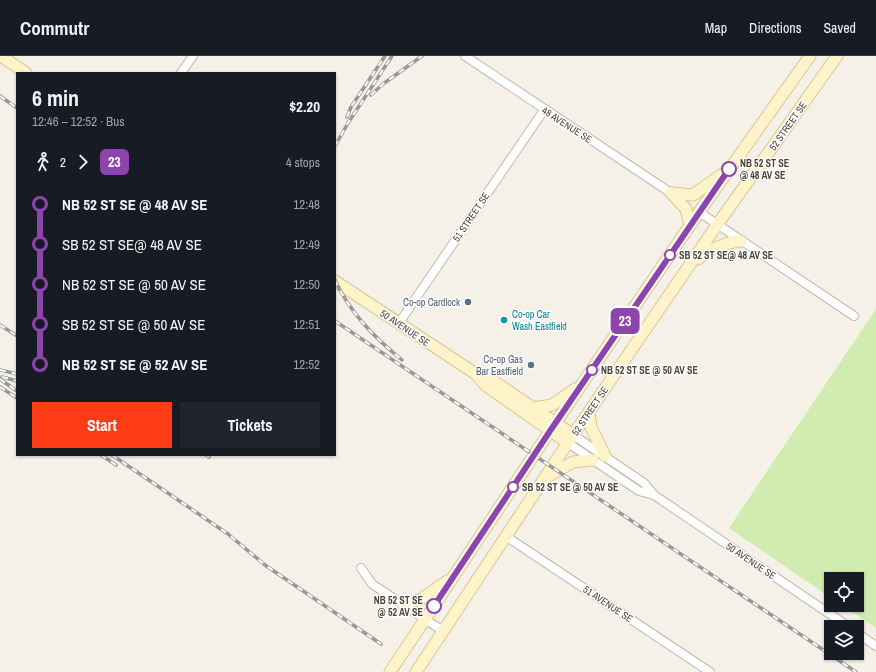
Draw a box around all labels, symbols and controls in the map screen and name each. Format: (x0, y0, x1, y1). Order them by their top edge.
text: Commutr (20, 15, 89, 41)
text: Map (705, 19, 727, 37)
text: Directions (749, 19, 801, 37)
text: Saved (823, 19, 856, 37)
text: 6 min (32, 83, 79, 113)
text: $2.20 (289, 96, 320, 117)
street label: 52 STREET SE (766, 99, 810, 153)
street label: 48 AVENUE SE (539, 104, 595, 146)
text: 12:46 – 12:52 · Bus (32, 113, 124, 130)
icon: walk (32, 151, 54, 173)
icon: forward (72, 151, 94, 173)
text: 23 (108, 153, 121, 171)
text: 2 (60, 154, 66, 171)
text: 4 stops (286, 154, 320, 171)
place label: NB 52 ST SE @ 48 AV SE (740, 157, 790, 182)
marker: NB 52 ST SE @ 48 AV SE (721, 161, 737, 177)
street label: 51 STREET SE (450, 190, 492, 244)
text: NB 52 ST SE @ 48 AV SE (62, 194, 207, 215)
text: 12:48 (293, 196, 320, 213)
text: SB 52 ST SE@ 48 AV SE (62, 234, 202, 255)
text: 12:49 (293, 236, 320, 253)
marker: SB 52 ST SE@ 48 AV SE (664, 249, 676, 261)
place label: SB 52 ST SE@ 48 AV SE (679, 249, 774, 262)
text: NB 52 ST SE @ 50 AV SE (62, 274, 206, 295)
text: 12:50 (293, 276, 320, 293)
place label: Co-op Cardlock (403, 296, 461, 309)
marker: Co-op Cardlock (463, 297, 473, 307)
street label: 50 AVENUE SE (378, 307, 432, 349)
place label: Co-op Car Wash Eastfield (512, 308, 567, 333)
line badge: 23 (607, 308, 643, 334)
text: 23 (619, 312, 631, 330)
text: SB 52 ST SE @ 50 AV SE (62, 314, 205, 335)
marker: Co-op Car Wash Eastfield (499, 315, 509, 325)
text: 12:51 (293, 316, 320, 333)
place label: Co-op Gas Bar Eastfield (476, 353, 523, 378)
text: NB 52 ST SE @ 52 AV SE (62, 354, 207, 375)
text: 12:52 (293, 356, 320, 373)
marker: Co-op Gas Bar Eastfield (526, 360, 536, 370)
marker: NB 52 ST SE @ 50 AV SE (586, 364, 598, 376)
place label: NB 52 ST SE @ 50 AV SE (601, 364, 698, 377)
street label: 52 STREET SE (569, 384, 611, 438)
button: Start (32, 402, 172, 448)
button: Tickets (180, 402, 320, 448)
marker: SB 52 ST SE @ 50 AV SE (507, 481, 519, 493)
place label: SB 52 ST SE @ 50 AV SE (522, 481, 619, 494)
street label: 50 AVENUE SE (724, 540, 778, 582)
map controls (824, 572, 864, 660)
button: locate (824, 572, 864, 612)
street label: 51 AVENUE SE (581, 583, 635, 625)
place label: NB 52 ST SE @ 52 AV SE (374, 594, 424, 619)
marker: NB 52 ST SE @ 52 AV SE (426, 598, 442, 614)
button: layers (824, 620, 864, 660)

